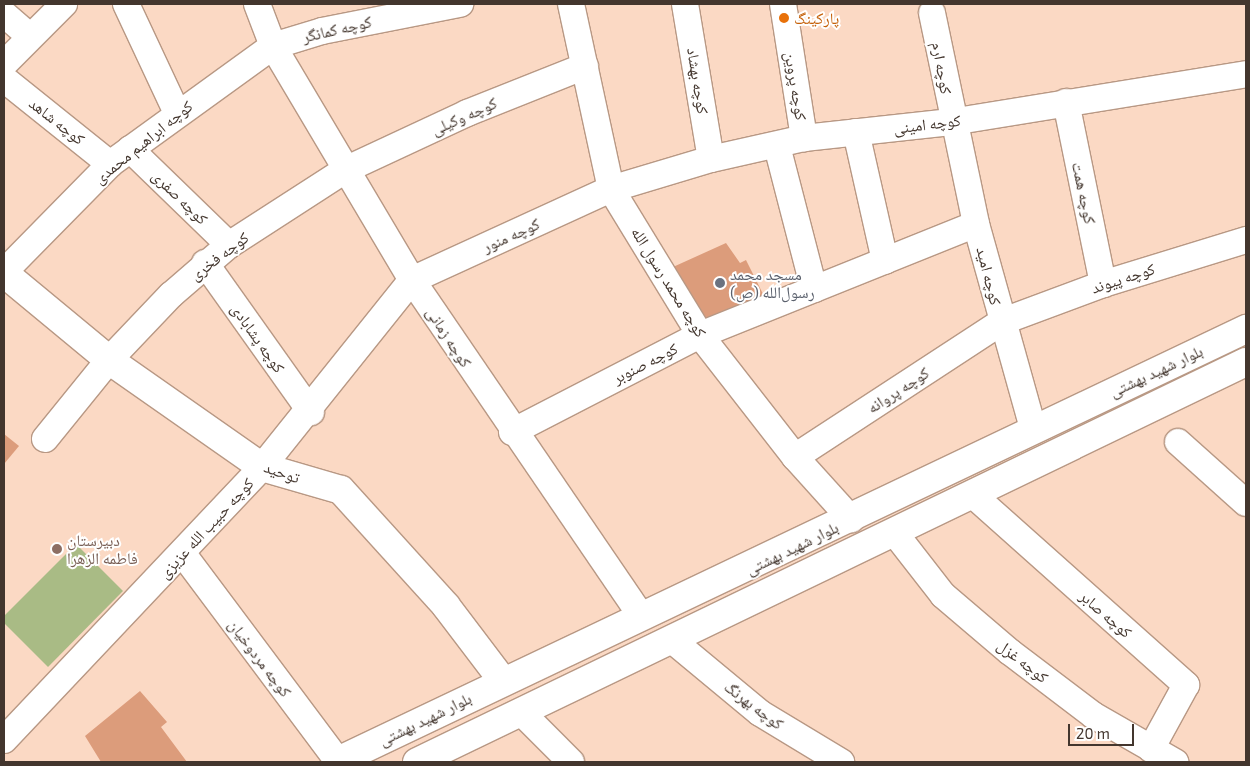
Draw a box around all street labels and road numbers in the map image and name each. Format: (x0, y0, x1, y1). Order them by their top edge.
street label: کوچه کمانگر (300, 12, 374, 46)
street label: کوچه ارم (928, 40, 956, 96)
street label: کوچه بهشاد (683, 46, 713, 116)
street label: کوچه پروین (781, 50, 811, 122)
street label: کوچه شاهد (25, 93, 89, 149)
street label: کوچه وکیلی (428, 93, 500, 139)
street label: کوچه ابراهیم محمدی (90, 96, 196, 188)
street label: کوچه امینی (892, 110, 962, 138)
street label: کوچه همت (1068, 160, 1100, 226)
street label: کوچه صفری (148, 166, 212, 228)
street label: کوچه منور (479, 214, 543, 256)
street label: کوچه محمد رسول الله (627, 223, 711, 341)
street label: کوچه فخری (186, 228, 252, 284)
street label: کوچه امید (972, 245, 1006, 307)
street label: کوچه پیوند (1089, 259, 1157, 297)
street label: کوچه پشابادی (227, 300, 289, 376)
street label: کوچه زمانی (422, 303, 476, 371)
street label: کوچه صنوبر (609, 338, 681, 388)
street label: بلوار شهید بهشتی (1106, 341, 1206, 401)
street label: کوچه پروانه (863, 363, 933, 417)
street label: توحید (262, 457, 302, 487)
street label: کوچه حبیب الله عزیزی (154, 474, 258, 582)
street label: بلوار شهید بهشتی (743, 517, 841, 579)
street label: کوچه صابر (1076, 586, 1136, 642)
street label: کوچه مردوخیان (225, 615, 295, 701)
street label: کوچه غزل (994, 635, 1052, 687)
street label: کوچه بهرنگ (721, 677, 787, 733)
street label: بلوار شهید بهشتی (376, 688, 474, 750)

